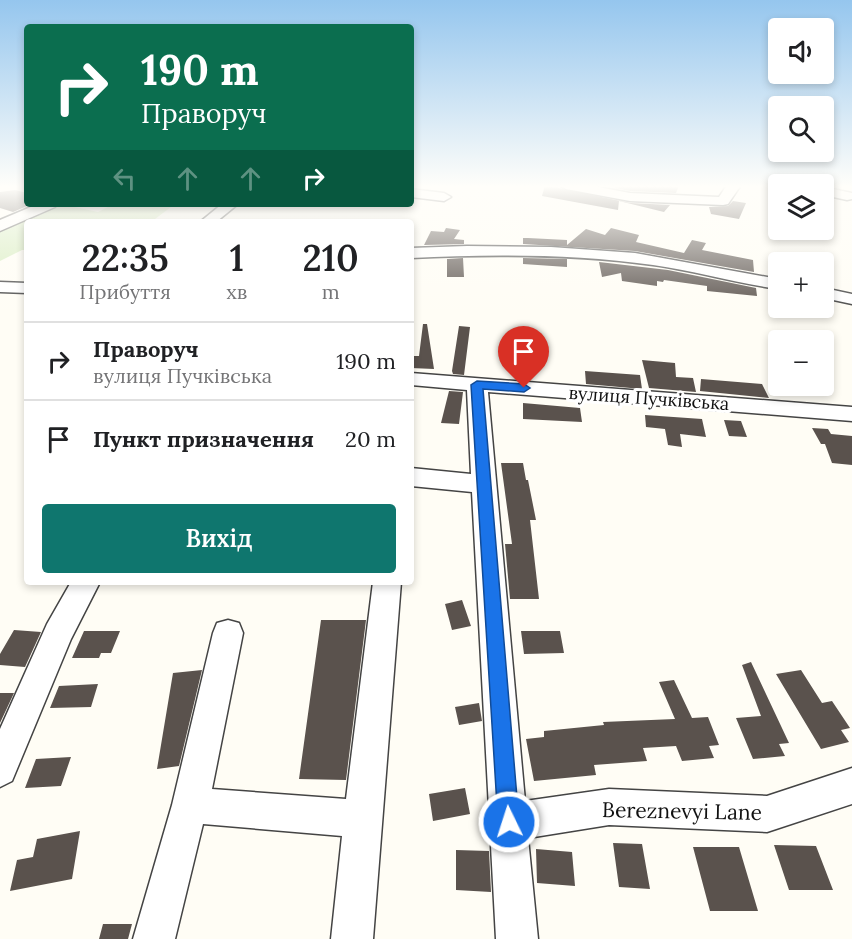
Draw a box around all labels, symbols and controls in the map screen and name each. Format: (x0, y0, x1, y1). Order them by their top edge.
map controls (768, 18, 834, 396)
button: sound (768, 18, 834, 84)
text: 190 m (141, 43, 259, 97)
icon: right (42, 48, 120, 126)
text: Праворуч (141, 96, 267, 130)
button: search (768, 96, 834, 162)
icon: left (108, 162, 141, 195)
icon: ahead (171, 162, 204, 195)
icon: ahead (234, 162, 267, 195)
icon: right (297, 162, 330, 195)
button: layers (768, 174, 834, 240)
text: 22:35 (82, 235, 169, 281)
text: 1 (230, 235, 244, 281)
text: 210 (303, 235, 359, 281)
button: + (768, 252, 834, 318)
text: Прибуття (79, 279, 171, 304)
text: хв (226, 279, 247, 304)
text: m (322, 279, 340, 304)
pin (498, 326, 549, 388)
button: − (768, 330, 834, 396)
text: Праворуч (93, 335, 199, 363)
icon: arrive (507, 335, 540, 368)
icon: right (42, 345, 75, 378)
text: 190 m (336, 347, 396, 375)
text: вулиця Пучківська (93, 363, 272, 388)
street label: вулиця Пучківська (568, 381, 730, 415)
icon: arrive (42, 423, 75, 456)
text: Пункт призначення (93, 425, 314, 453)
text: 20 m (345, 425, 396, 453)
button: Вихід (42, 504, 396, 573)
position arrow (477, 790, 541, 854)
street label: Bereznevyi Lane (602, 796, 762, 826)

